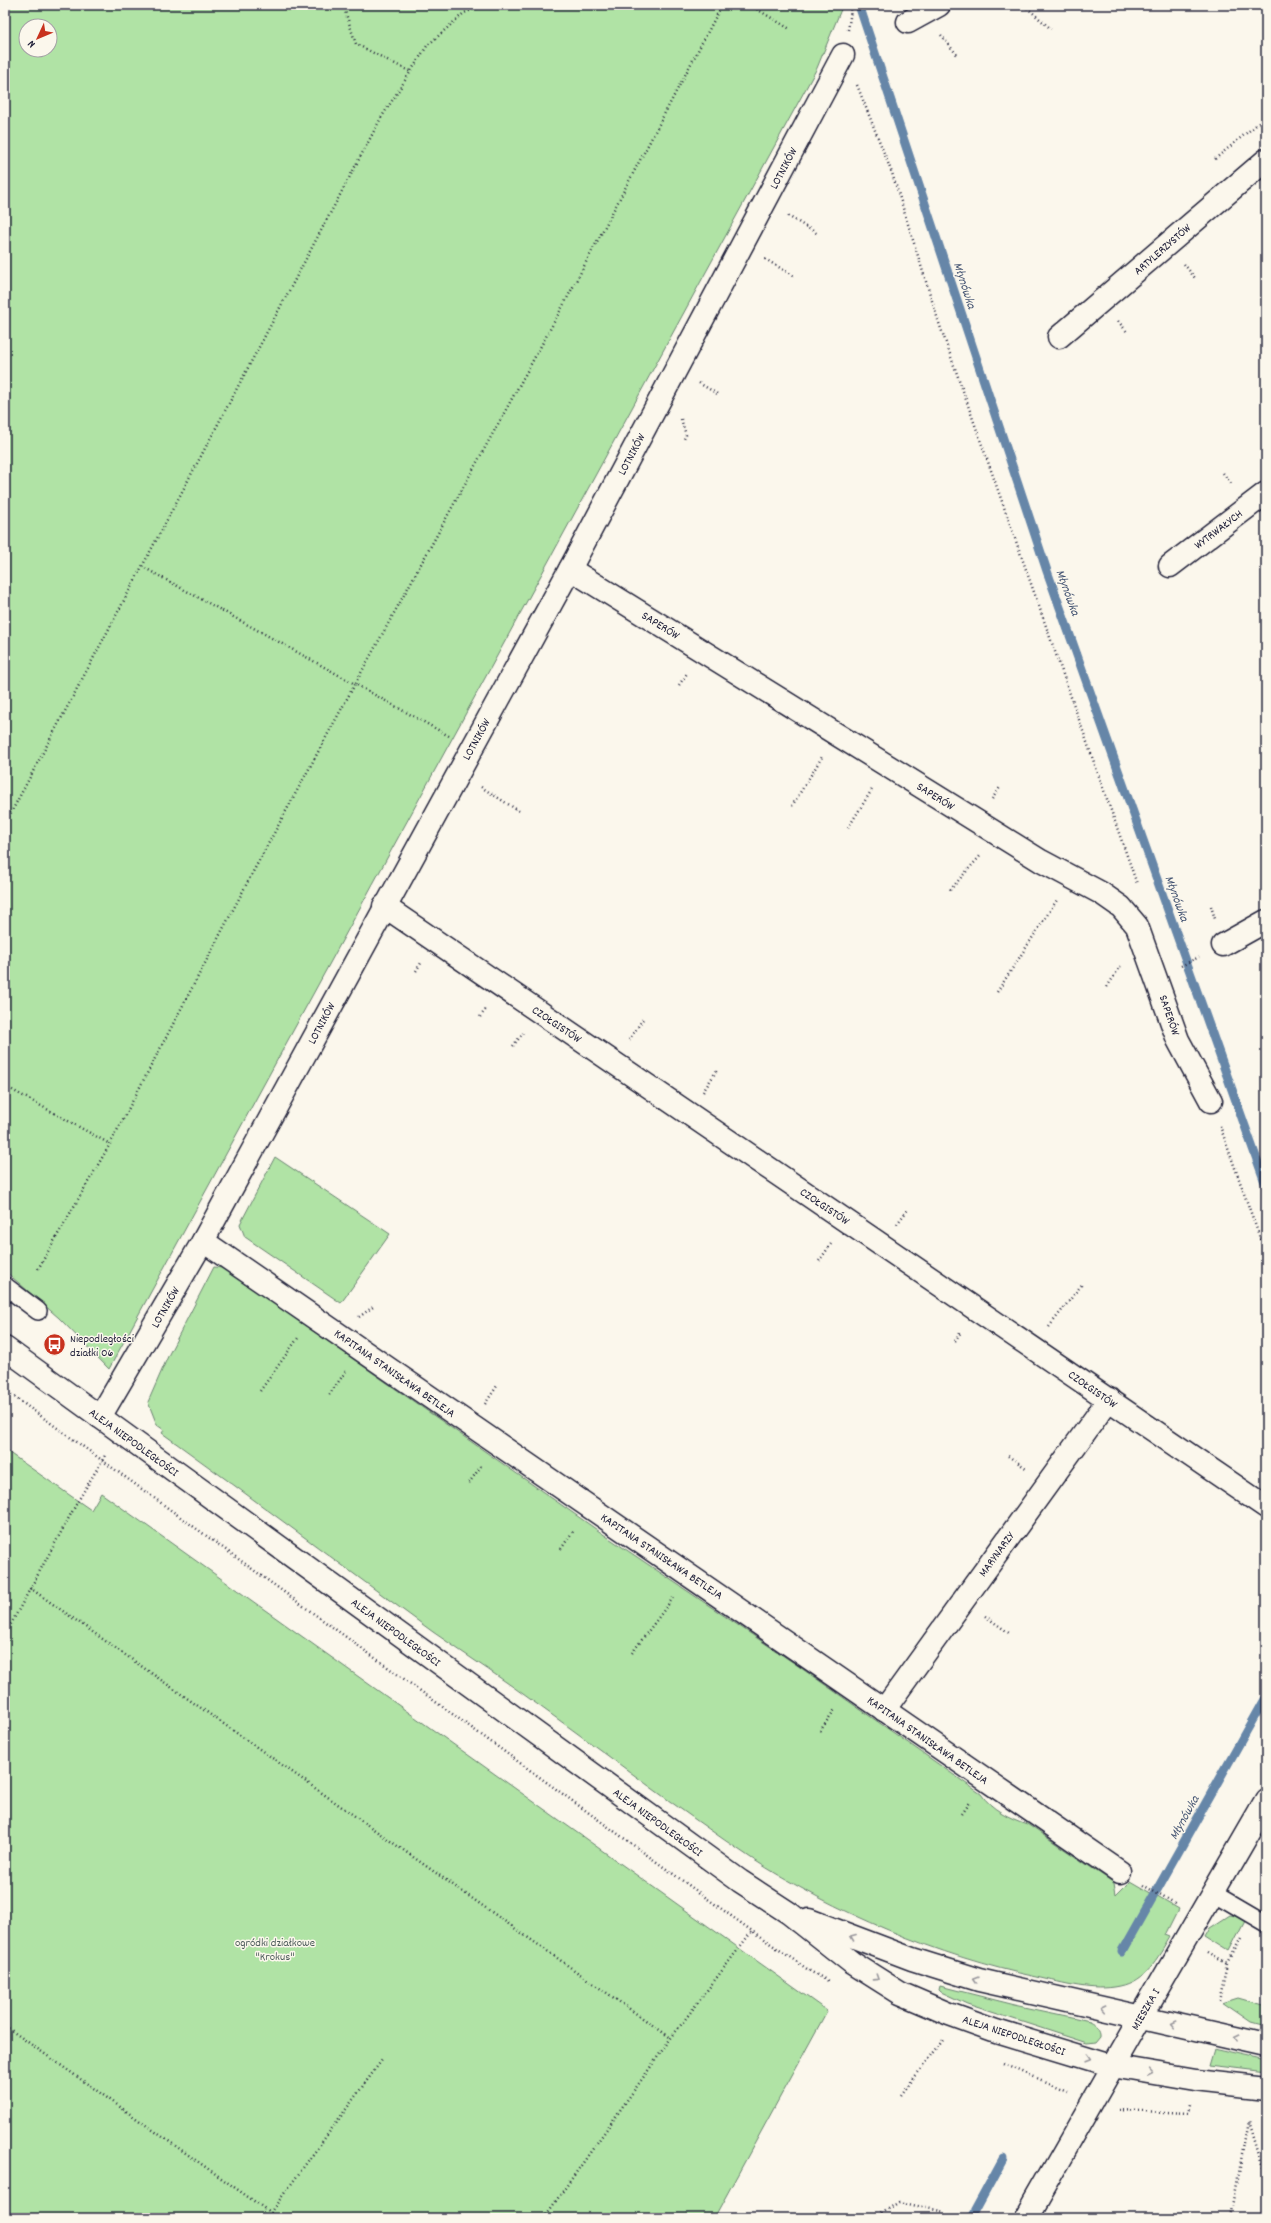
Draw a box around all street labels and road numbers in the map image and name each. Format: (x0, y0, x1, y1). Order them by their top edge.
street label: LOTNIKÓW (766, 145, 802, 193)
street label: ARTYLERZYSTÓW (1131, 220, 1195, 280)
street label: LOTNIKÓW (614, 431, 650, 479)
street label: WYTRWAŁYCH (1191, 506, 1247, 554)
street label: SAPERÓW (638, 608, 683, 645)
street label: LOTNIKÓW (459, 716, 496, 764)
street label: SAPERÓW (913, 779, 958, 816)
street label: SAPERÓW (1154, 993, 1183, 1038)
street label: LOTNIKÓW (304, 1000, 340, 1048)
street label: CZOŁGISTÓW (528, 1002, 584, 1048)
street label: CZOŁGISTÓW (796, 1184, 852, 1230)
street label: LOTNIKÓW (148, 1284, 185, 1332)
street label: KAPITANA STANISŁAWA BETLEJA (330, 1326, 459, 1423)
street label: CZOŁGISTÓW (1064, 1367, 1120, 1413)
street label: ALEJA NIEPODLEGŁOŚCI (85, 1405, 182, 1482)
street label: KAPITANA STANISŁAWA BETLEJA (597, 1510, 726, 1605)
street label: MARYNARZY (975, 1528, 1020, 1581)
street label: ALEJA NIEPODLEGŁOŚCI (347, 1595, 444, 1672)
street label: KAPITANA STANISŁAWA BETLEJA (863, 1693, 992, 1790)
street label: ALEJA NIEPODLEGŁOŚCI (609, 1785, 706, 1862)
street label: MIESZKA I (1128, 1986, 1165, 2034)
street label: ALEJA NIEPODLEGŁOŚCI (960, 2012, 1067, 2061)

